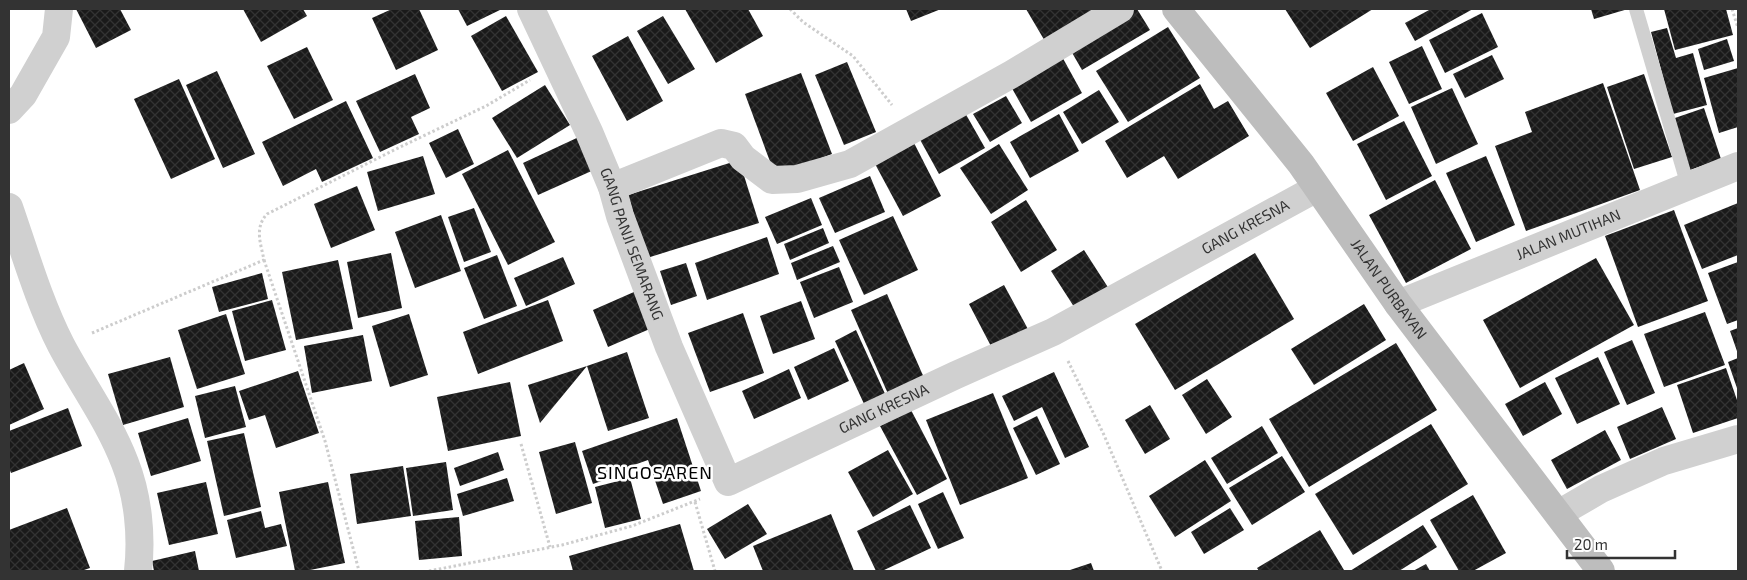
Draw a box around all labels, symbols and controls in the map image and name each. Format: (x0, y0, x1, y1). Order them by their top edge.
street label: GANG PANJI SEMARANG (597, 165, 668, 322)
street label: GANG KRESNA (1198, 195, 1292, 257)
street label: JALAN MUTIHAN (1513, 205, 1623, 263)
street label: JALAN PURBAYAN (1348, 235, 1431, 342)
street label: GANG KRESNA (836, 379, 932, 437)
district label: SINGOSAREN (597, 461, 713, 483)
scale bar (1567, 528, 1674, 560)
text: 20 m (1574, 535, 1608, 553)

